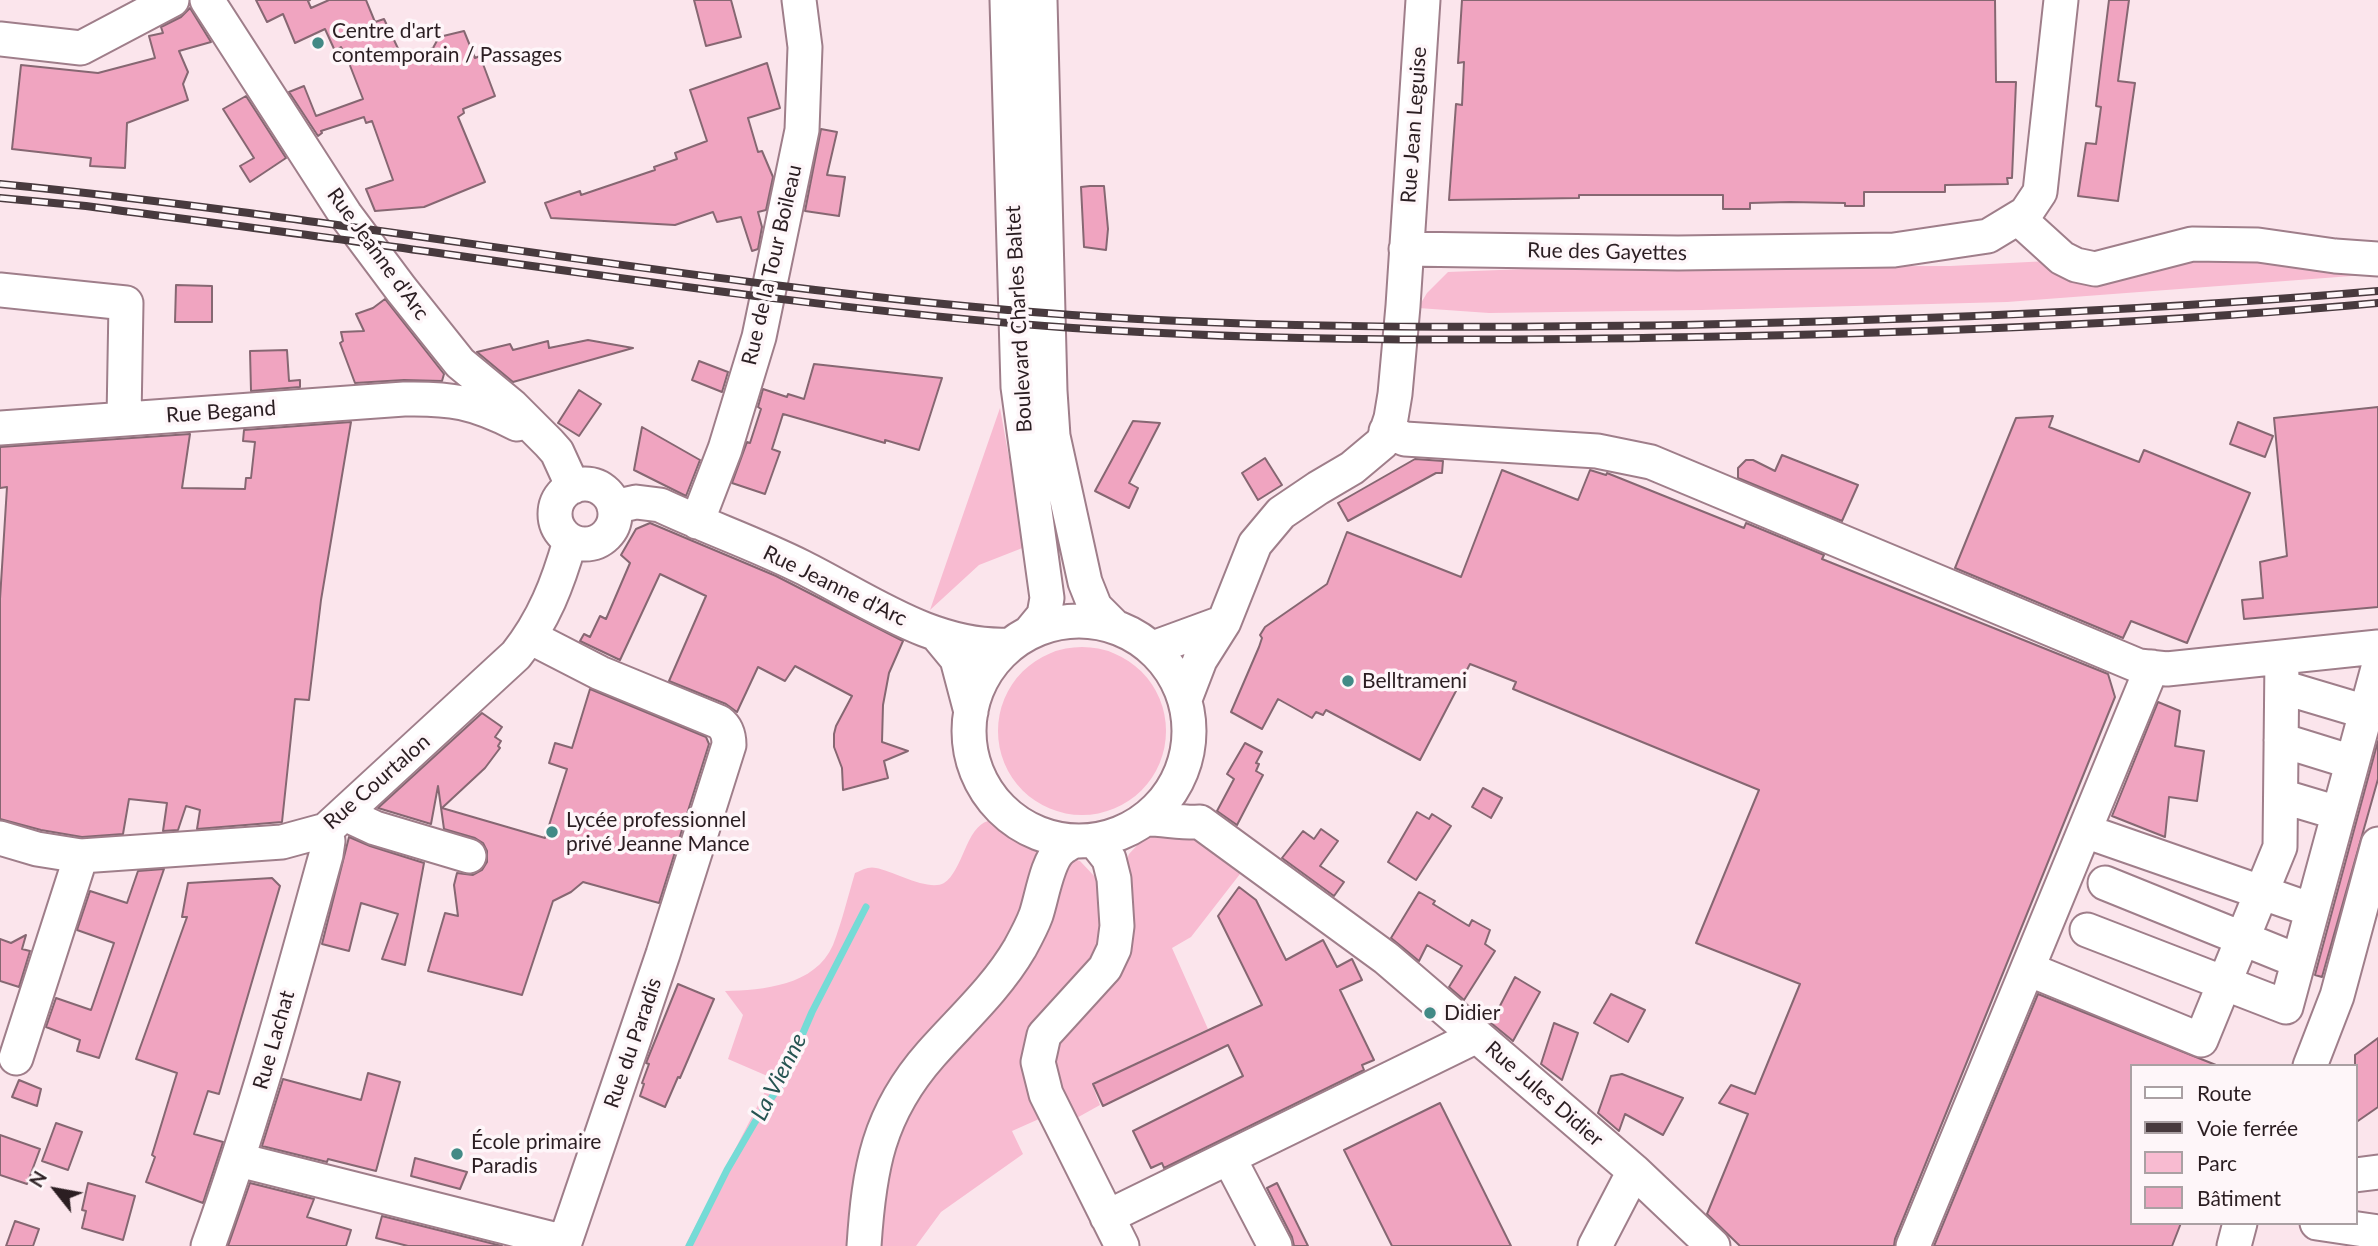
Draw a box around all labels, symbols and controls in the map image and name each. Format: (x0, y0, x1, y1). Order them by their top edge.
place label: Centre d'art contemporain / Passages (332, 18, 562, 68)
marker: Centre d'art contemporain / Passages (310, 35, 326, 51)
street label: Rue Jean Leguise (1396, 46, 1432, 204)
street label: Rue de la Tour Boileau (737, 162, 807, 368)
street label: Rue Jeanne d'Arc (322, 183, 434, 325)
street label: Boulevard Charles Baltet (1000, 205, 1038, 433)
street label: Rue des Gayettes (1527, 238, 1687, 266)
street label: Rue Begand (165, 396, 277, 428)
street label: Rue Jeanne d'Arc (759, 540, 911, 632)
place label: Belltrameni (1362, 668, 1467, 694)
marker: Belltrameni (1340, 673, 1356, 689)
street label: Rue Courtalon (319, 729, 435, 835)
place label: Lycée professionnel privé Jeanne Mance (566, 807, 750, 857)
marker: Lycée professionnel privé Jeanne Mance (544, 824, 560, 840)
street label: Rue du Paradis (599, 974, 667, 1112)
street label: Rue Lachat (248, 988, 300, 1092)
place label: Didier (1444, 1000, 1500, 1026)
marker: Didier (1422, 1005, 1438, 1021)
water label: La Vienne (745, 1029, 813, 1125)
street label: Rue Jules Didier (1480, 1036, 1608, 1152)
legend (2130, 1064, 2357, 1225)
text: Route (2197, 1080, 2252, 1105)
text: Voie ferrée (2197, 1115, 2298, 1140)
place label: École primaire Paradis (471, 1129, 601, 1179)
marker: École primaire Paradis (449, 1146, 465, 1162)
text: Parc (2197, 1150, 2237, 1175)
north arrow (21, 1155, 91, 1225)
text: N (24, 1167, 51, 1191)
text: Bâtiment (2197, 1185, 2281, 1210)

